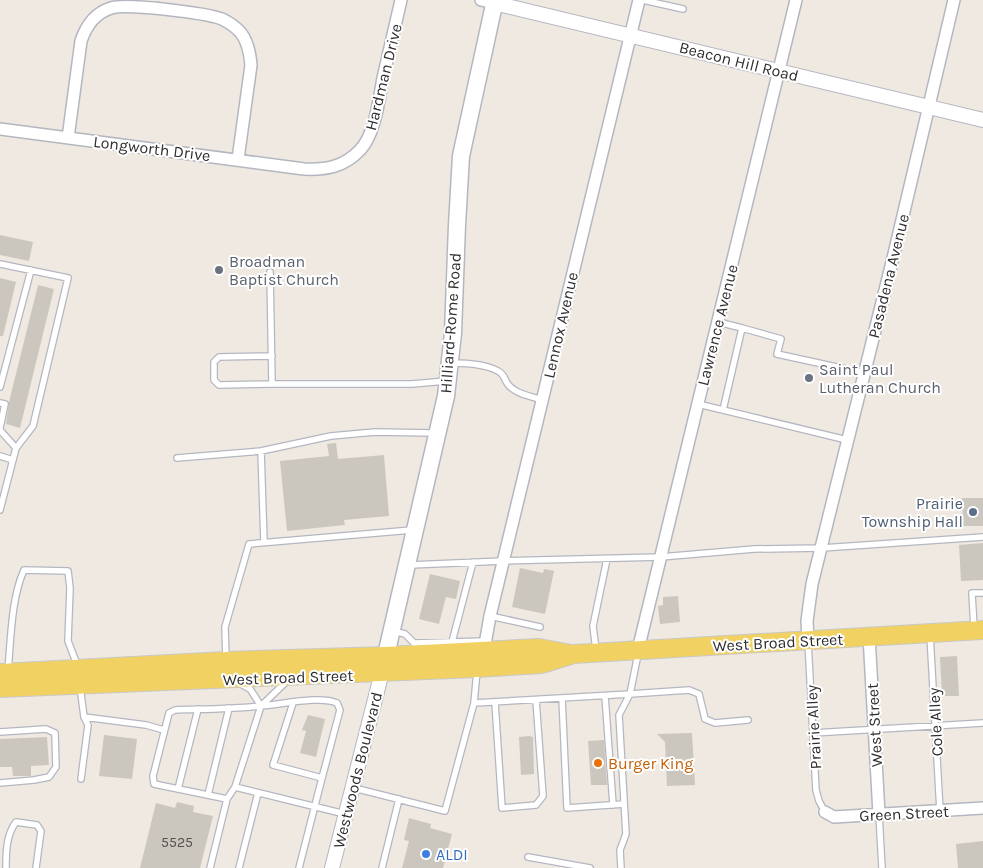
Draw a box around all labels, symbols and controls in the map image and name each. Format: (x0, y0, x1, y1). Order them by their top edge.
street label: Hardman Drive (361, 22, 406, 132)
street label: Beacon Hill Road (677, 37, 801, 86)
street label: Longworth Drive (92, 132, 212, 165)
street label: Pasadena Avenue (864, 212, 913, 340)
place label: Broadman Baptist Church (229, 252, 339, 289)
street label: Hilliard-Rome Road (436, 252, 465, 394)
street label: Lawrence Avenue (693, 262, 742, 388)
marker: Broadman Baptist Church (213, 264, 225, 276)
street label: Lennox Avenue (539, 270, 582, 380)
place label: Saint Paul Lutheran Church (819, 360, 941, 397)
marker: Saint Paul Lutheran Church (803, 372, 815, 384)
place label: Prairie Township Hall (862, 494, 963, 531)
marker: Prairie Township Hall (967, 506, 979, 518)
street label: West Broad Street (712, 630, 844, 655)
street label: West Broad Street (222, 666, 354, 689)
street label: West Street (863, 682, 886, 767)
street label: Prairie Alley (802, 684, 825, 770)
street label: Cole Alley (924, 687, 947, 757)
street label: Westwoods Boulevard (329, 690, 386, 850)
place label: Burger King (608, 754, 693, 773)
marker: Burger King (592, 757, 604, 769)
street label: Green Street (859, 802, 949, 825)
house number: 5525 (161, 834, 193, 851)
place label: ALDI (436, 845, 468, 864)
marker: ALDI (420, 848, 432, 860)

